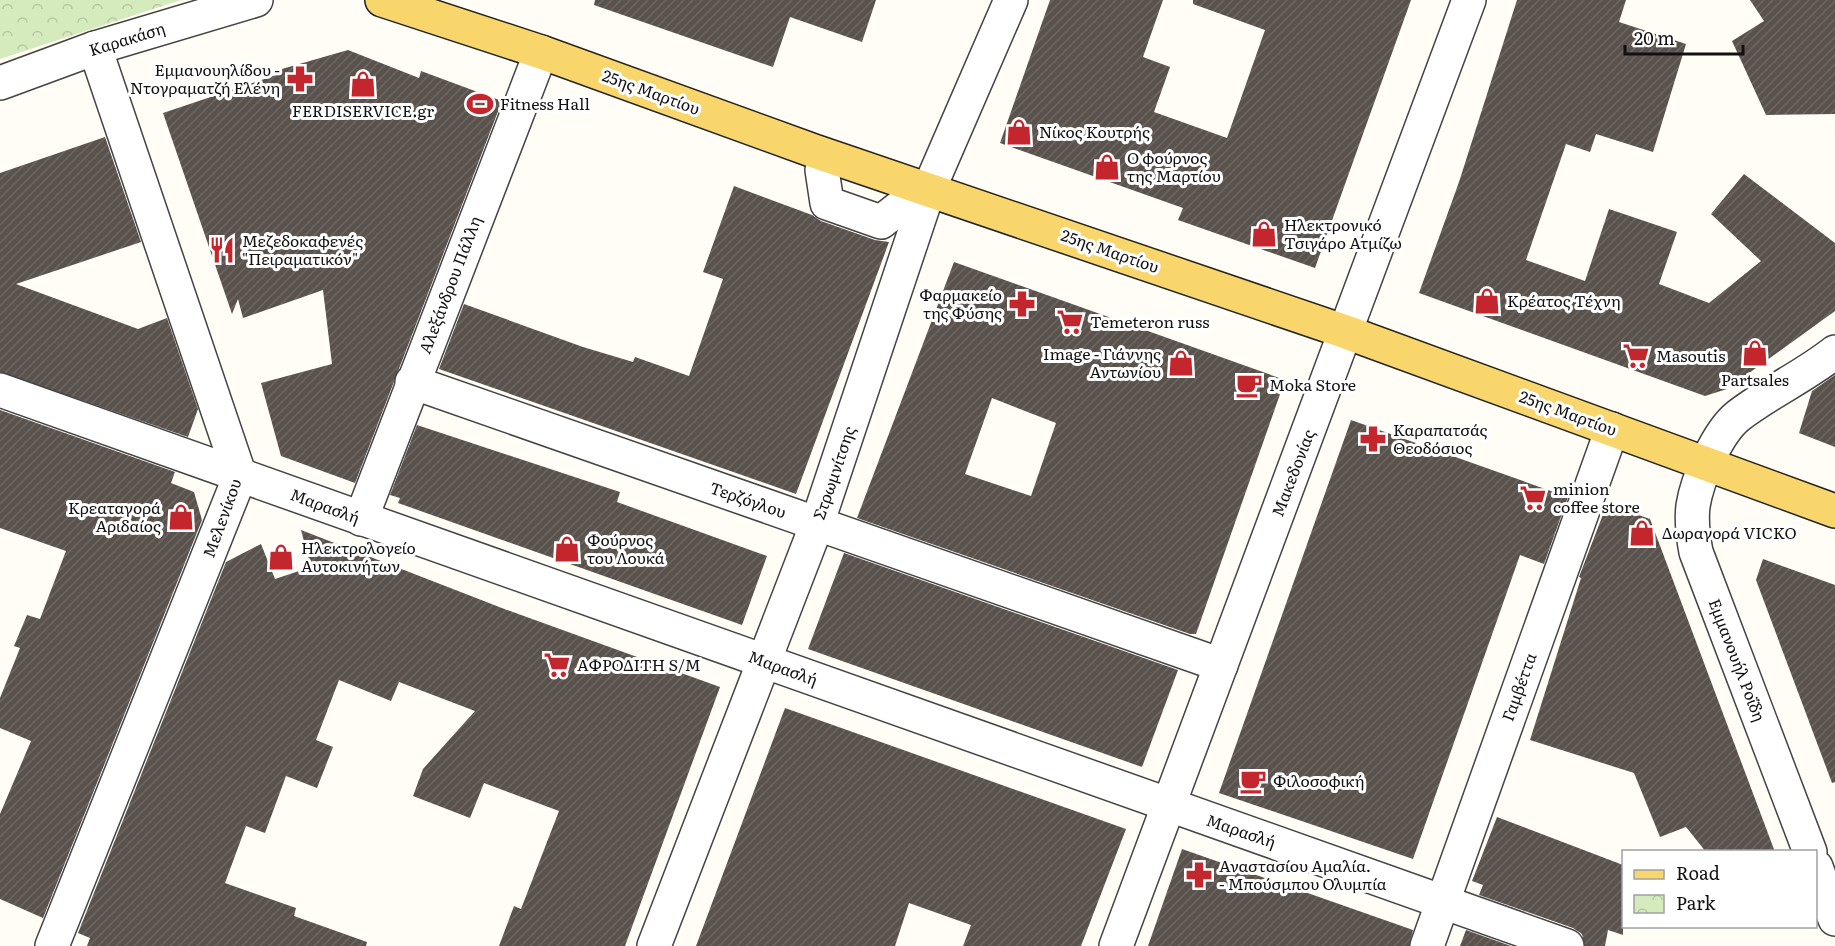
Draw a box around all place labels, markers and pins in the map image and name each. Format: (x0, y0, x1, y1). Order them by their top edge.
place label: Εμμανουηλίδου - Ντογραματζή Ελένη (130, 57, 280, 99)
pharmacy icon: Εμμανουηλίδου - Ντογραματζή Ελένη (285, 64, 315, 94)
shop icon: FERDISERVICE.gr (348, 69, 378, 99)
sports icon: Fitness Hall (465, 89, 495, 119)
place label: Fitness Hall (500, 91, 590, 115)
place label: FERDISERVICE.gr (292, 98, 434, 122)
shop icon: Νίκος Κουτρής (1004, 117, 1034, 147)
place label: Νίκος Κουτρής (1039, 119, 1150, 143)
place label: Ο φούρνος της Μαρτίου (1127, 145, 1221, 187)
shop icon: Ο φούρνος της Μαρτίου (1092, 152, 1122, 182)
place label: Ηλεκτρονικό Τσιγάρο Ατμίζω (1284, 212, 1402, 254)
shop icon: Ηλεκτρονικό Τσιγάρο Ατμίζω (1249, 219, 1279, 249)
place label: Μεζεδοκαφενές "Πειραματικόν" (242, 228, 363, 270)
restaurant icon: Μεζεδοκαφενές "Πειραματικόν" (207, 235, 237, 265)
place label: Φαρμακείο της Φύσης (919, 282, 1002, 324)
shop icon: Κρέατος Τέχνη (1472, 286, 1502, 316)
place label: Κρέατος Τέχνη (1507, 288, 1620, 312)
pharmacy icon: Φαρμακείο της Φύσης (1007, 289, 1037, 319)
supermarket icon: Temeteron russ (1055, 307, 1085, 337)
place label: Temeteron russ (1090, 309, 1209, 333)
shop icon: Partsales (1740, 338, 1770, 368)
place label: Image - Γιάννης Αντωνίου (1043, 341, 1161, 383)
supermarket icon: Masoutis (1621, 341, 1651, 371)
place label: Masoutis (1656, 343, 1725, 367)
shop icon: Image - Γιάννης Αντωνίου (1166, 348, 1196, 378)
place label: Partsales (1721, 367, 1789, 391)
cafe icon: Moka Store (1234, 370, 1264, 400)
place label: Moka Store (1269, 372, 1356, 396)
place label: Καραπατσάς Θεοδόσιος (1393, 417, 1488, 459)
pharmacy icon: Καραπατσάς Θεοδόσιος (1358, 424, 1388, 454)
place label: minion coffee store (1553, 476, 1640, 518)
supermarket icon: minion coffee store (1518, 483, 1548, 513)
place label: Κρεαταγορά Αριδαίος (68, 495, 161, 537)
shop icon: Κρεαταγορά Αριδαίος (166, 502, 196, 532)
shop icon: Δωραγορά VICKO (1627, 518, 1657, 548)
place label: Δωραγορά VICKO (1662, 520, 1797, 544)
place label: Φούρνος του Λουκά (587, 527, 665, 569)
shop icon: Φούρνος του Λουκά (552, 534, 582, 564)
place label: Ηλεκτρολογείο Αυτοκινήτων (301, 535, 416, 577)
shop icon: Ηλεκτρολογείο Αυτοκινήτων (266, 542, 296, 572)
supermarket icon: ΑΦΡΟΔΙΤΗ S/M (542, 650, 572, 680)
place label: ΑΦΡΟΔΙΤΗ S/M (577, 652, 701, 676)
cafe icon: Φιλοσοφική (1238, 766, 1268, 796)
place label: Φιλοσοφική (1273, 768, 1364, 792)
place label: Αναστασίου Αμαλία. - Μπούσμπου Ολυμπία (1219, 853, 1387, 895)
pharmacy icon: Αναστασίου Αμαλία. - Μπούσμπου Ολυμπία (1184, 860, 1214, 890)

